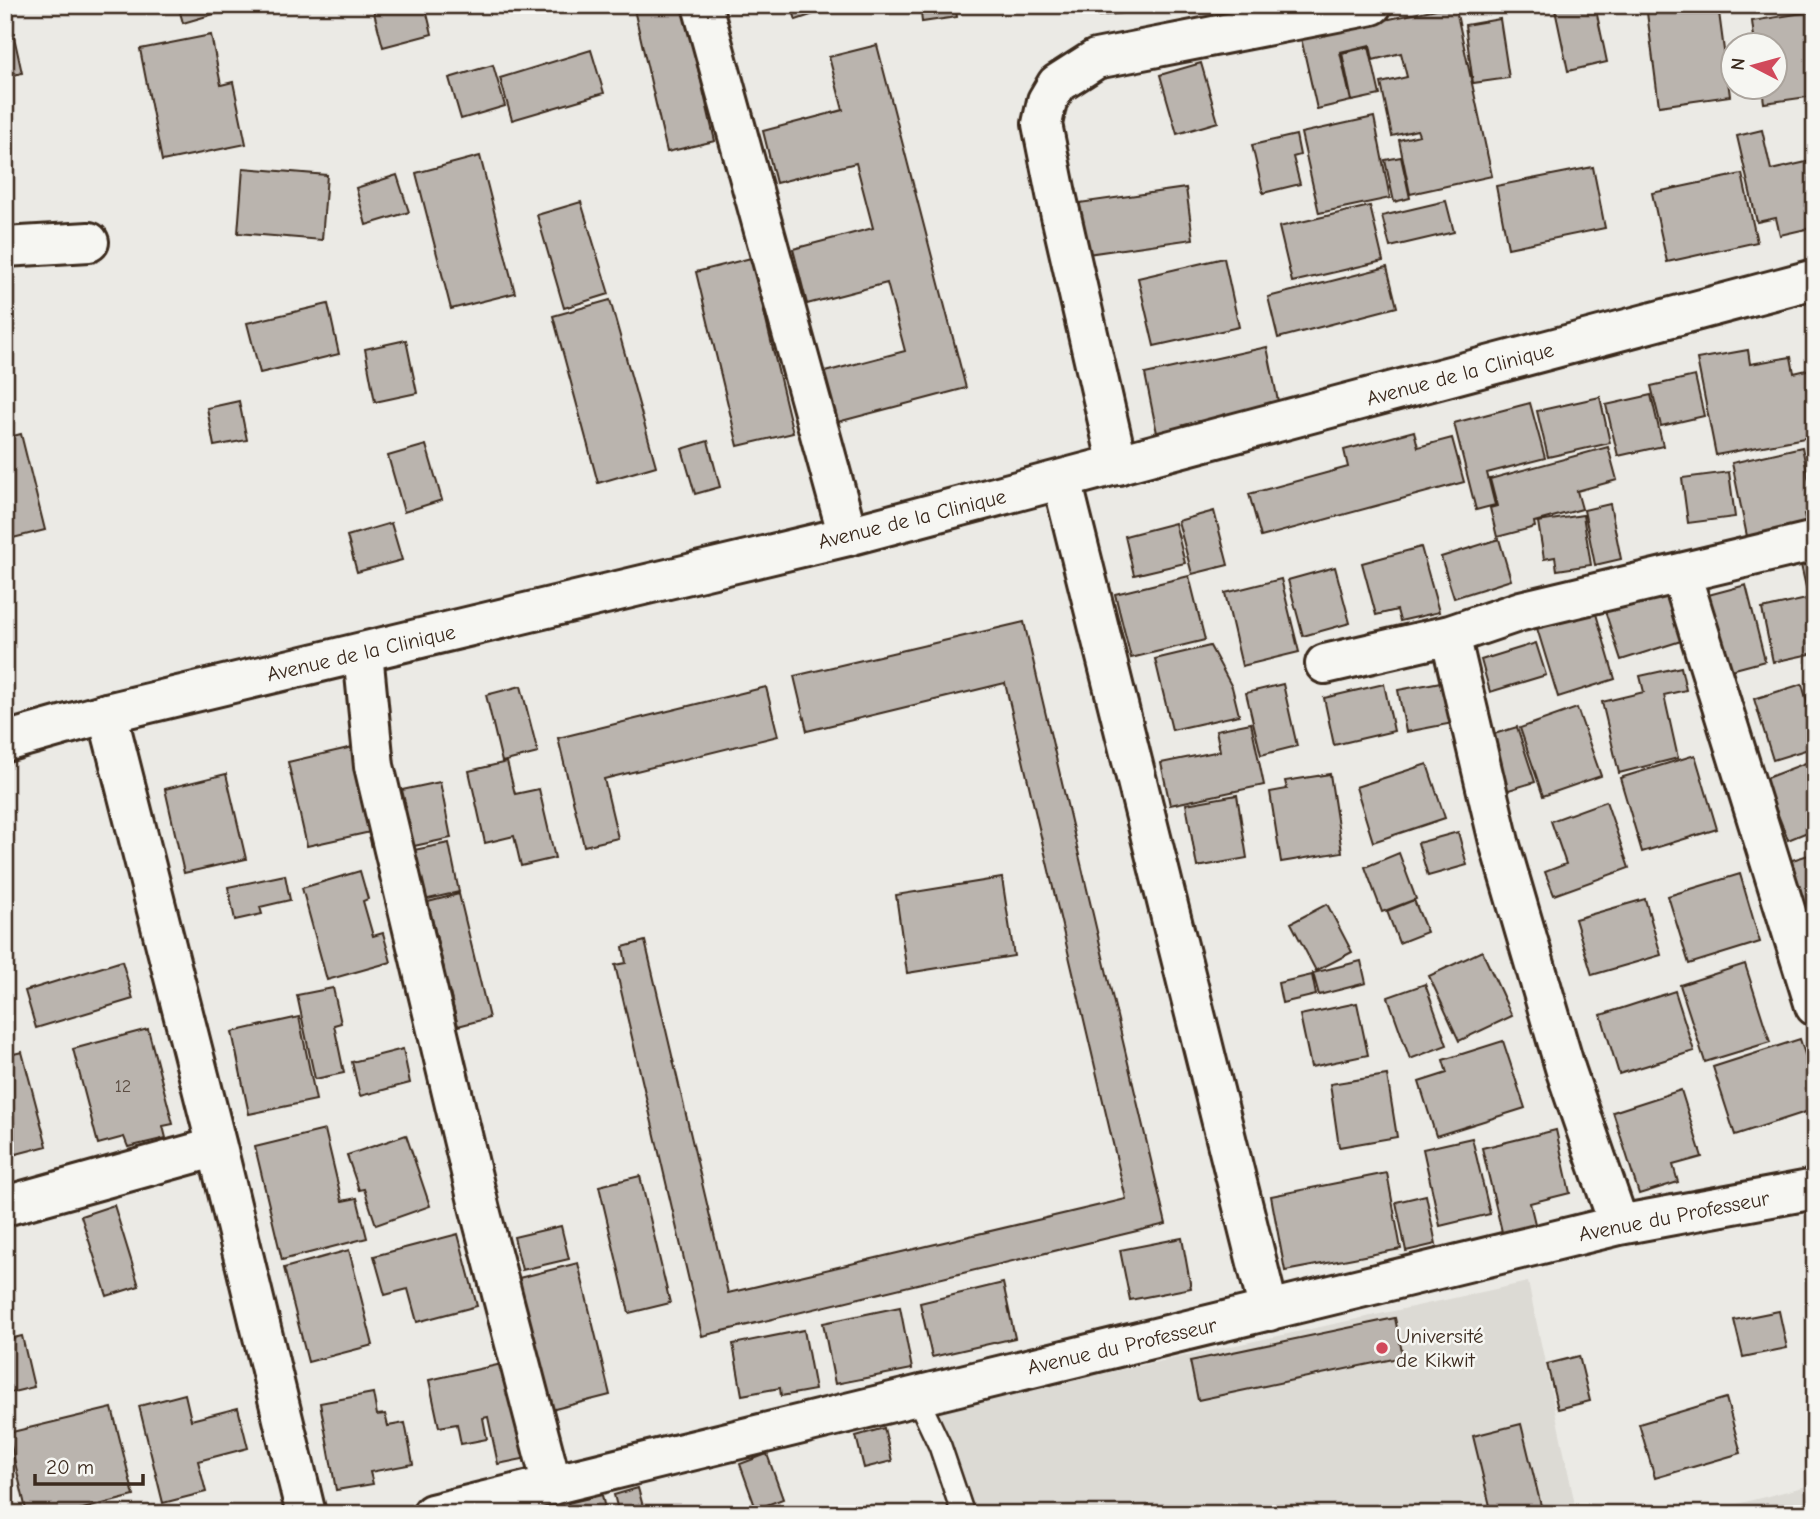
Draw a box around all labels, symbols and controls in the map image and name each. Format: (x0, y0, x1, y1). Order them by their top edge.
north arrow (1718, 32, 1788, 102)
text: N (1727, 57, 1750, 72)
street label: Avenue de la Clinique (1364, 337, 1556, 411)
street label: Avenue de la Clinique (816, 484, 1008, 554)
street label: Avenue de la Clinique (264, 620, 458, 686)
house number: 12 (115, 1076, 131, 1097)
street label: Avenue du Professeur (1577, 1186, 1772, 1246)
street label: Avenue du Professeur (1025, 1312, 1220, 1379)
place label: Université de Kikwit (1396, 1324, 1484, 1372)
marker: Université de Kikwit (1374, 1340, 1390, 1356)
scale bar (35, 1442, 144, 1486)
text: 20 m (46, 1455, 94, 1479)

